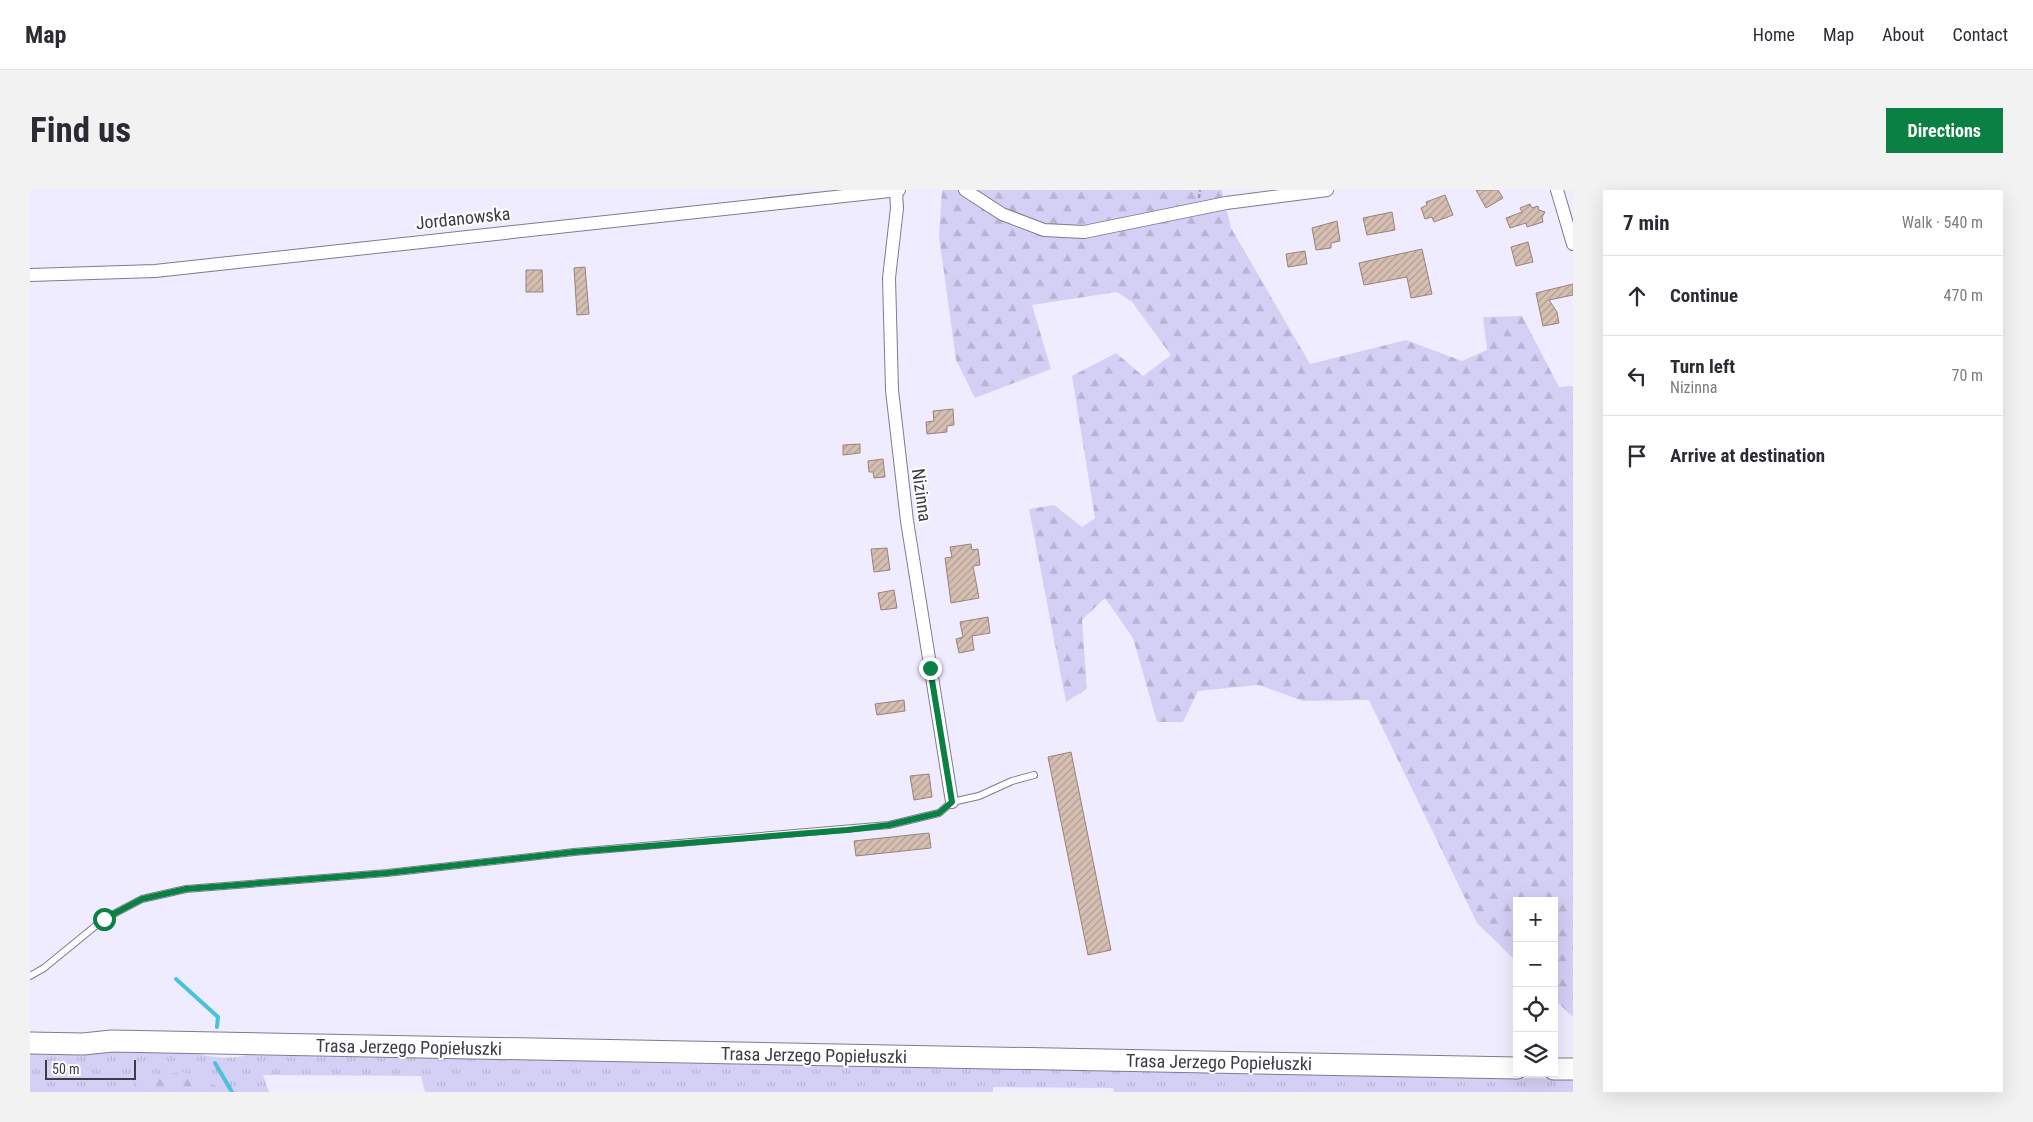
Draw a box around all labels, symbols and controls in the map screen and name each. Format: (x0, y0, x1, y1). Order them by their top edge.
text: Map (25, 21, 66, 49)
text: Home (1753, 24, 1795, 45)
text: Map (1823, 24, 1854, 45)
text: About (1882, 24, 1924, 45)
text: Contact (1952, 24, 2008, 45)
button: Directions (1886, 108, 2003, 153)
text: Find us (30, 110, 131, 151)
street label: Jordanowska (415, 203, 511, 233)
text: 7 min (1623, 211, 1670, 235)
text: Walk · 540 m (1902, 213, 1983, 232)
icon: ahead (1623, 282, 1651, 310)
text: Continue (1670, 284, 1738, 307)
text: 470 m (1944, 286, 1983, 305)
text: Turn left (1670, 355, 1735, 378)
icon: left (1623, 362, 1651, 390)
text: 70 m (1951, 366, 1983, 385)
text: Nizinna (1670, 378, 1717, 397)
icon: arrive (1623, 442, 1651, 470)
text: Arrive at destination (1670, 444, 1825, 467)
street label: Nizinna (908, 467, 936, 523)
route end (919, 657, 942, 680)
map controls (1513, 897, 1558, 1077)
button: + (1513, 897, 1558, 942)
route start (93, 908, 116, 931)
button: − (1513, 942, 1558, 987)
button: locate (1513, 987, 1558, 1032)
button: layers (1513, 1032, 1558, 1077)
street label: Trasa Jerzego Popiełuszki (316, 1035, 502, 1059)
street label: Trasa Jerzego Popiełuszki (721, 1043, 907, 1067)
street label: Trasa Jerzego Popiełuszki (1126, 1050, 1312, 1074)
scale bar (45, 1057, 136, 1080)
text: 50 m (52, 1061, 80, 1077)

